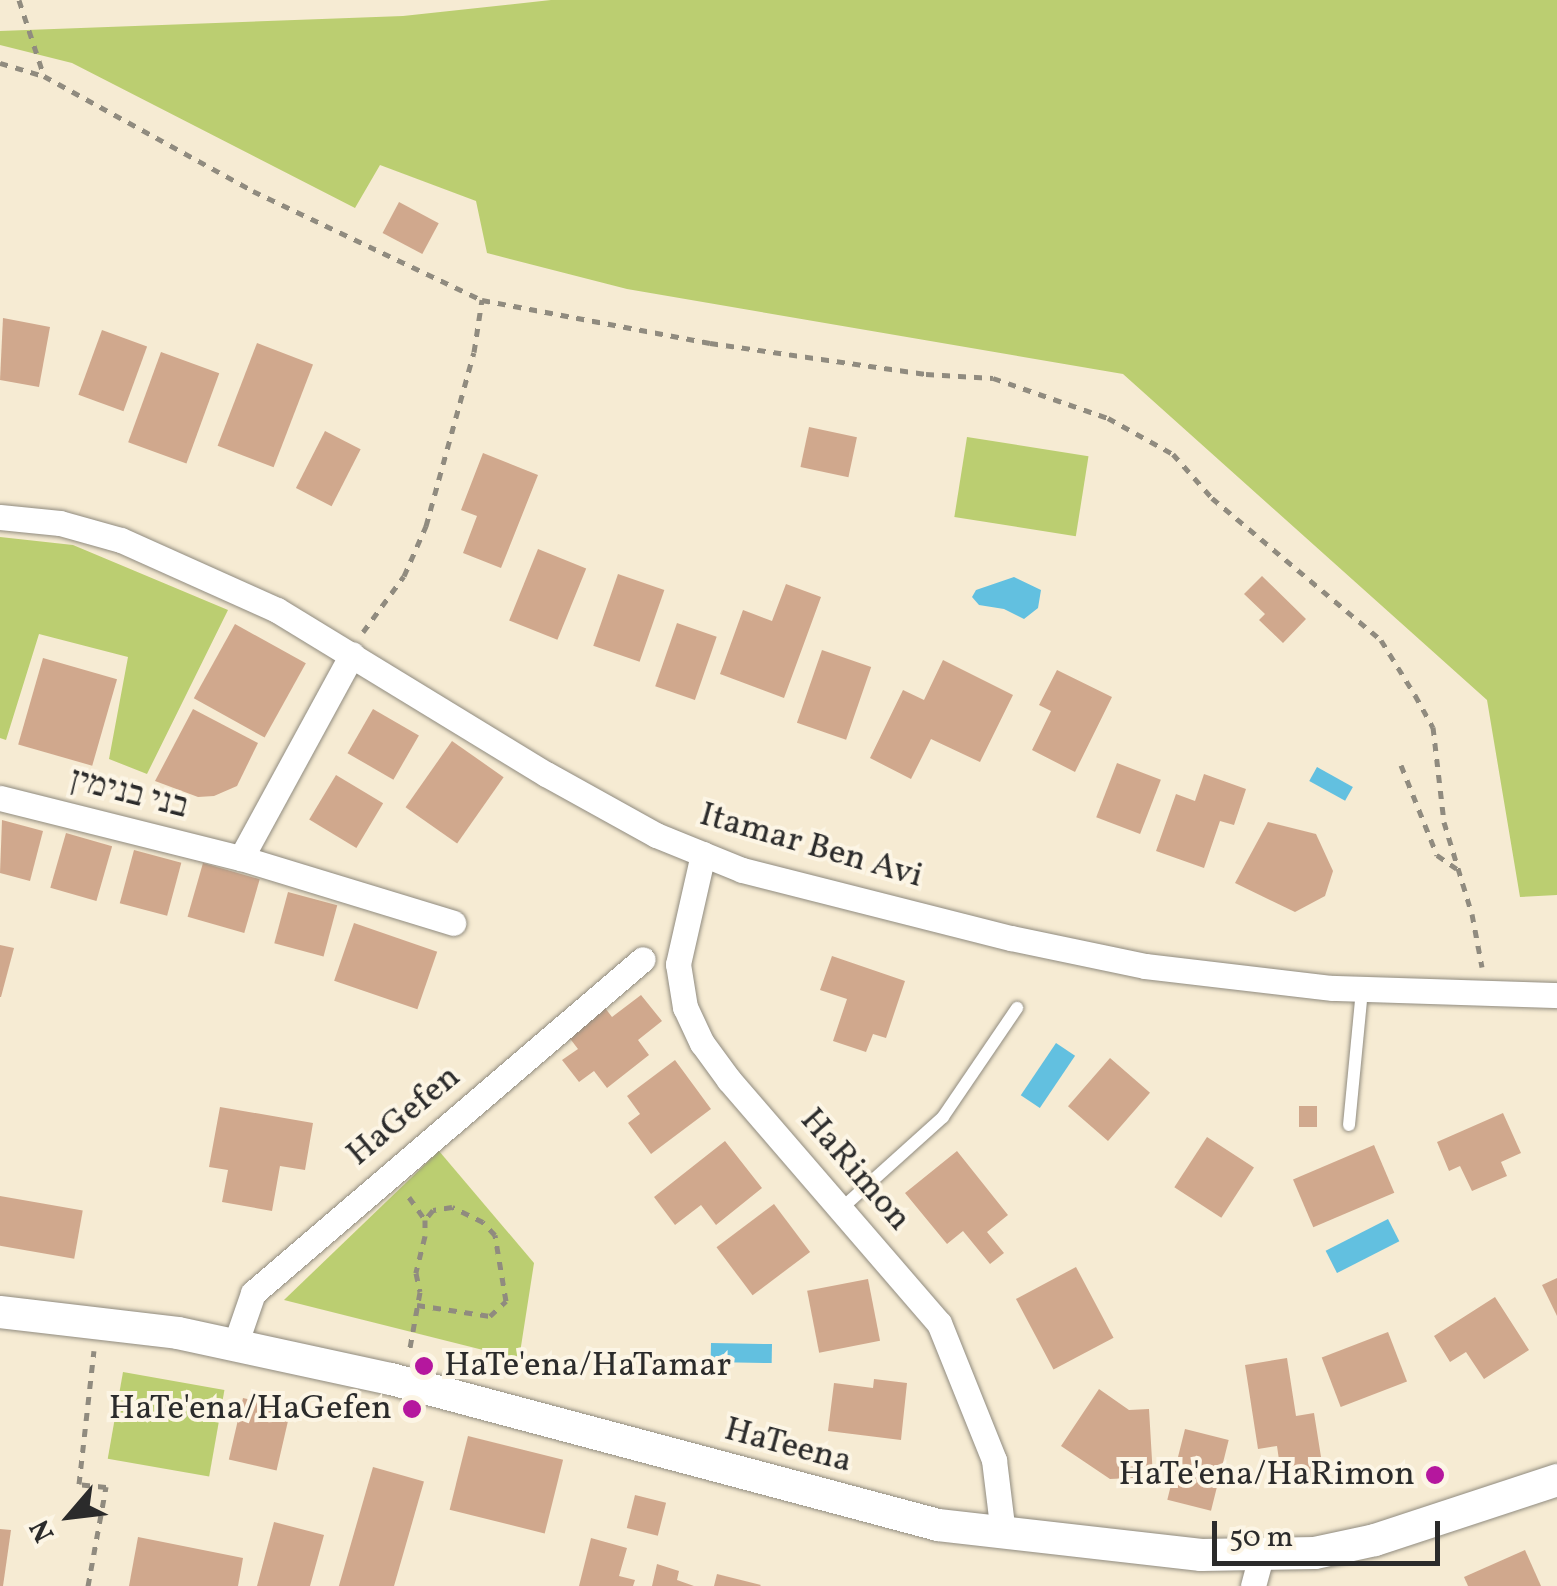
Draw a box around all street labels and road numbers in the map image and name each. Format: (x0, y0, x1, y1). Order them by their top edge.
street label: בני בנימין (66, 759, 192, 829)
street label: Itamar Ben Avi (695, 794, 927, 898)
street label: HaGefen (339, 1056, 469, 1176)
street label: HaRimon (790, 1100, 920, 1240)
street label: HaTeena (720, 1409, 856, 1483)

